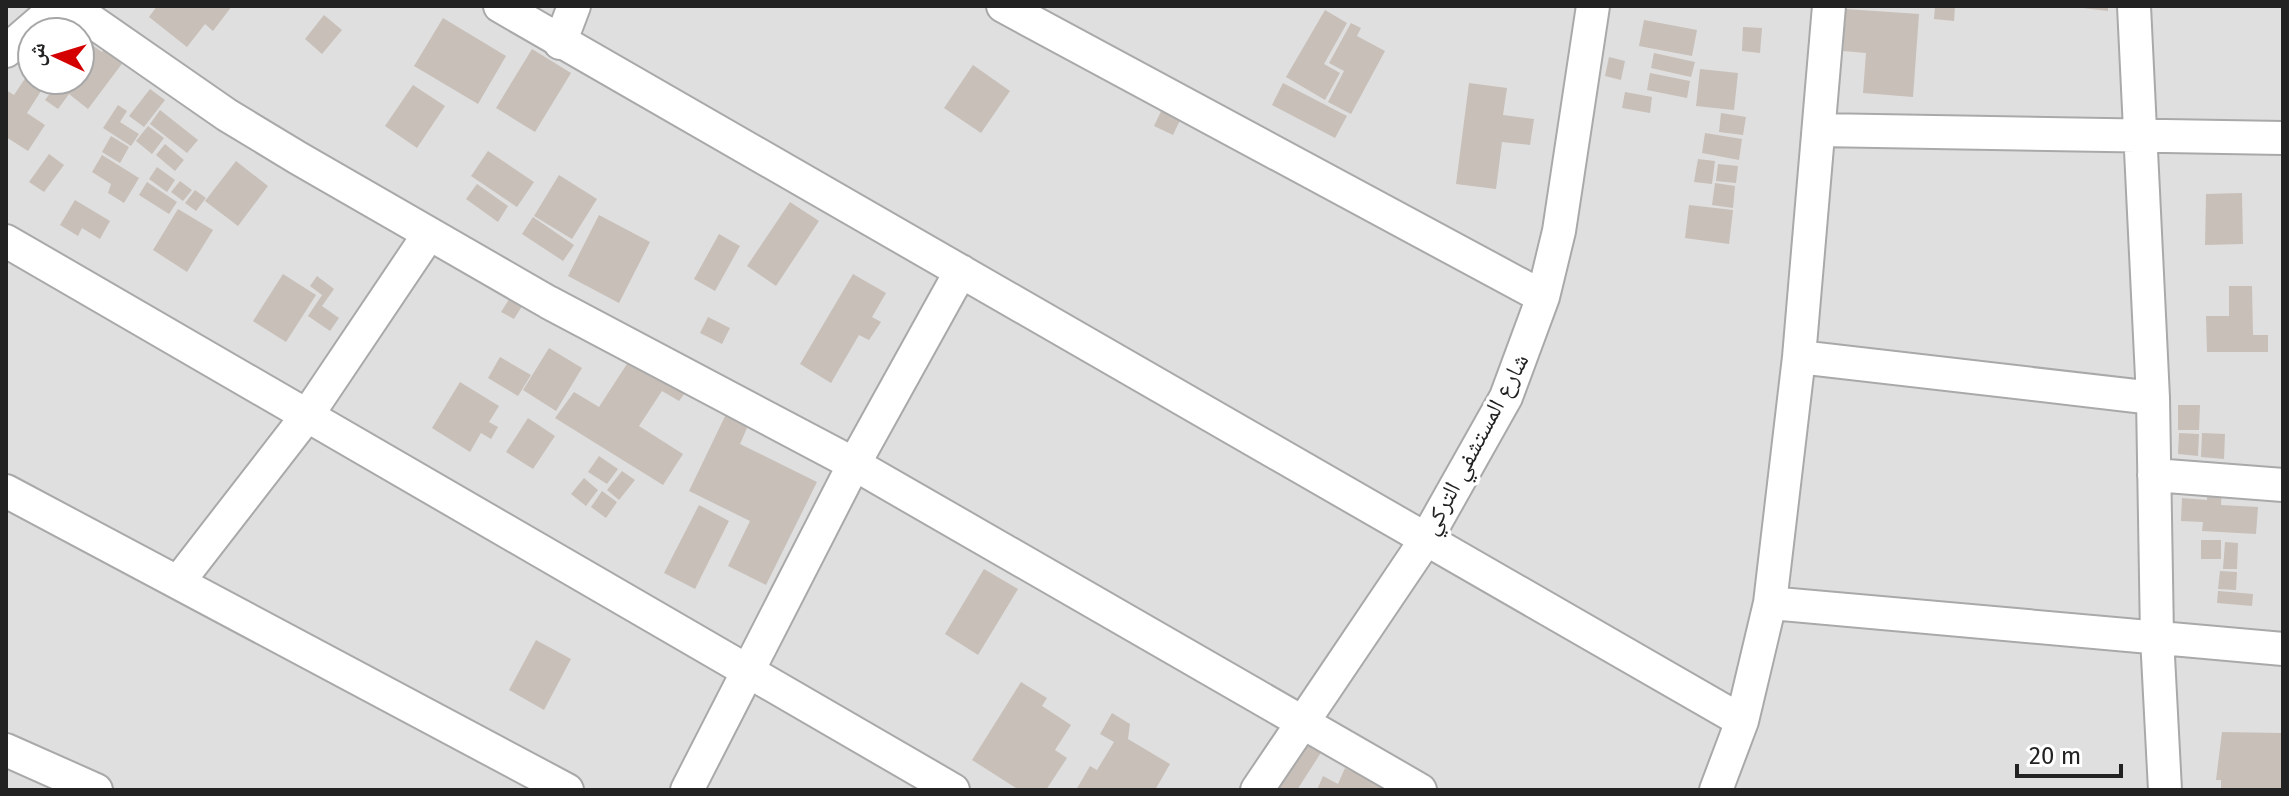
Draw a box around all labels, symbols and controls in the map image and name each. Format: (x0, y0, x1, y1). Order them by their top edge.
north arrow (16, 16, 96, 96)
text: ش (22, 42, 51, 67)
street label: شارع المستشفي التركي (1415, 349, 1539, 542)
scale bar (2017, 728, 2121, 778)
text: 20 m (2029, 742, 2081, 770)

